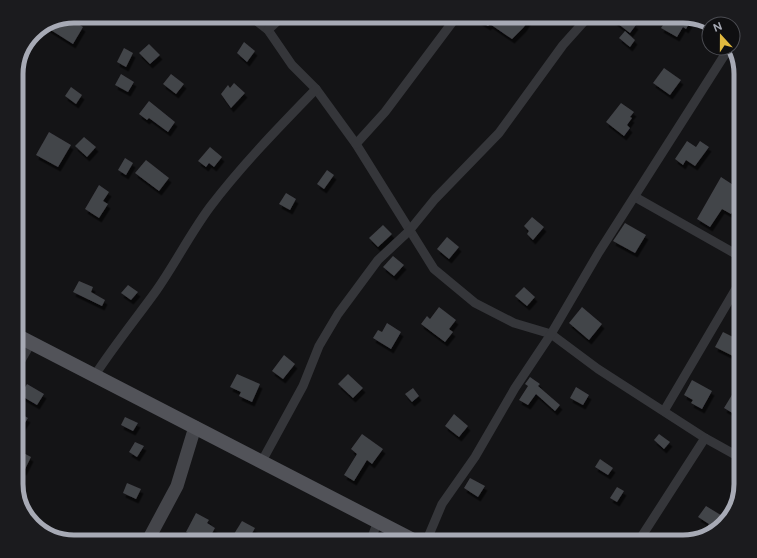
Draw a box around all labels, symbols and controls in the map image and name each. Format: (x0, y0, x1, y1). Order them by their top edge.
north arrow (701, 16, 741, 56)
text: N (711, 20, 724, 35)

